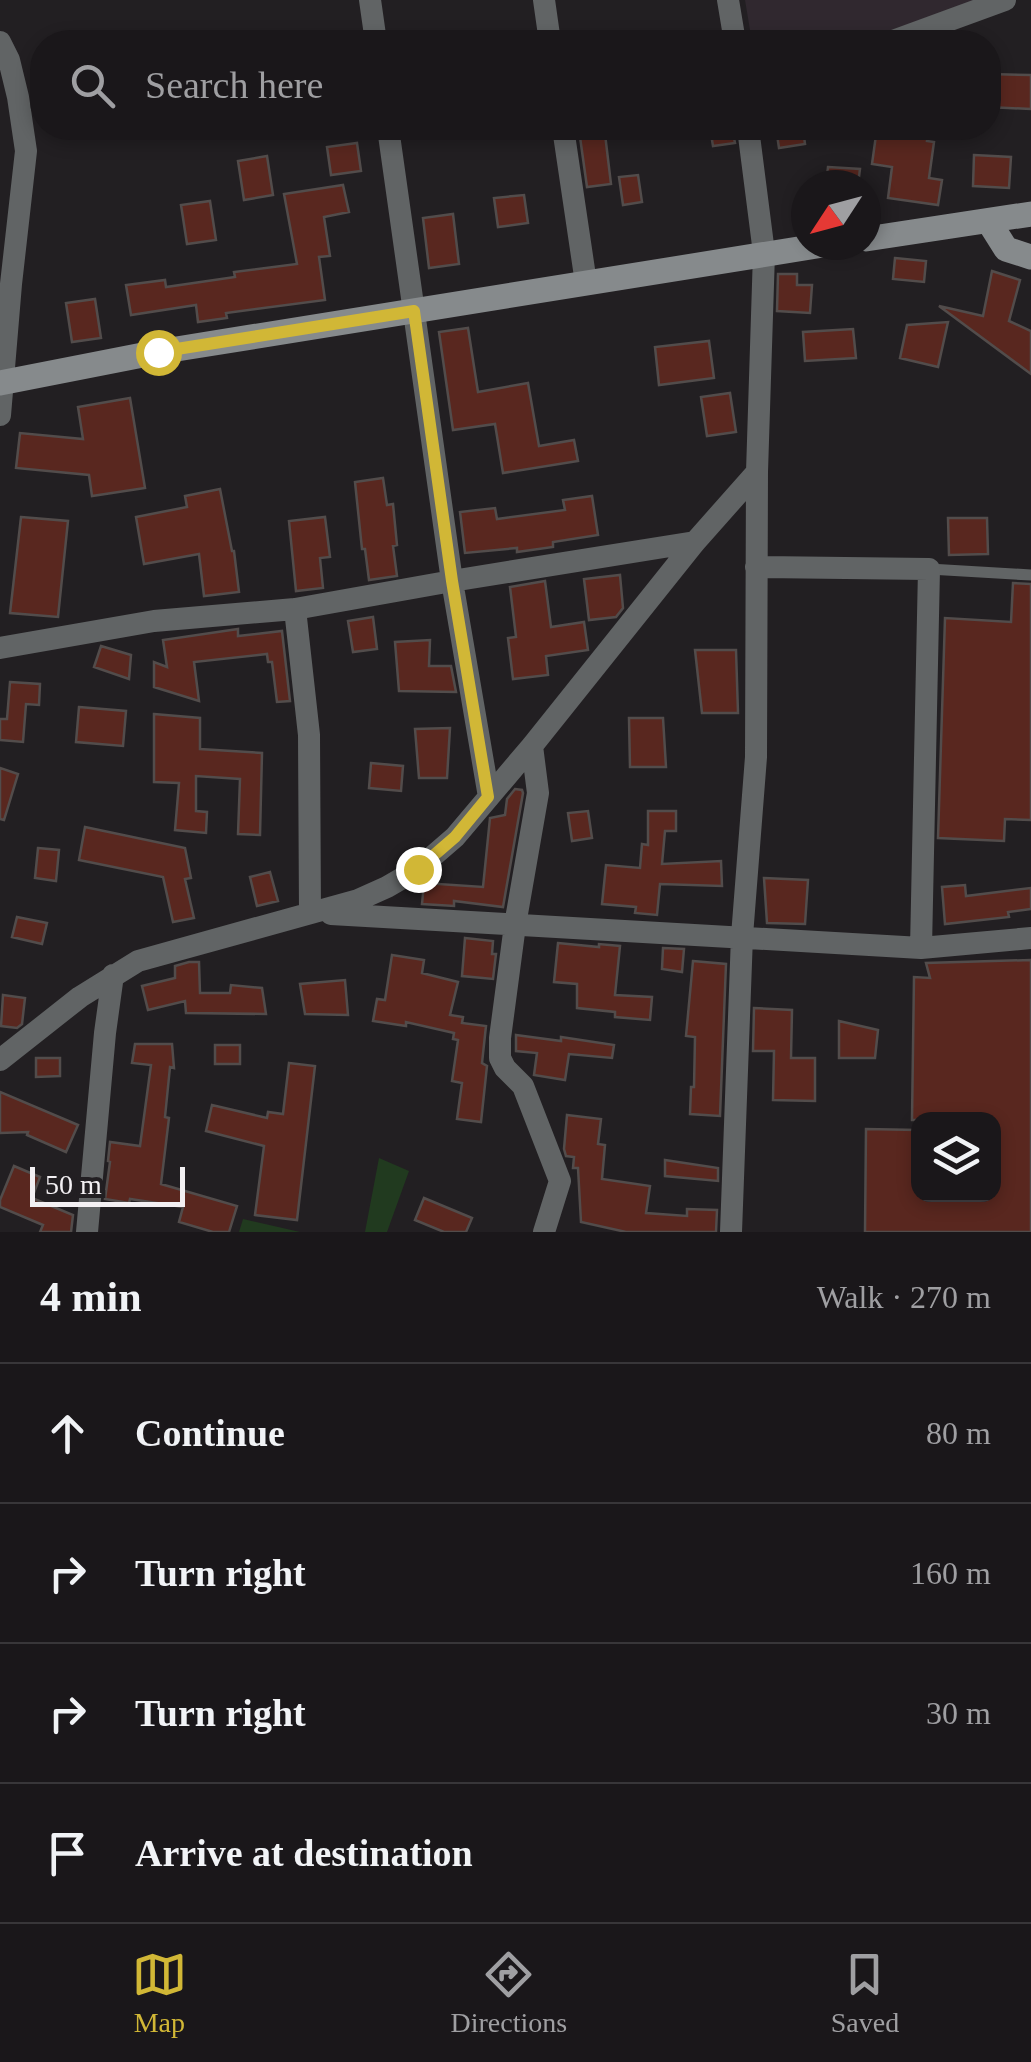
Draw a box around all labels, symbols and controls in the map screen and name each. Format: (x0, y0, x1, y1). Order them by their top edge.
search box (30, 30, 1001, 140)
icon: search (65, 58, 120, 113)
text: Search here (145, 64, 323, 106)
north arrow (791, 170, 881, 260)
route start (136, 330, 182, 376)
route end (396, 847, 442, 893)
map controls (911, 1112, 1001, 1202)
button: layers (911, 1112, 1001, 1202)
scale bar (30, 1162, 185, 1206)
text: 50 m (45, 1169, 102, 1200)
text: 4 min (40, 1274, 142, 1320)
text: Walk · 270 m (817, 1279, 991, 1315)
icon: ahead (40, 1406, 95, 1461)
text: Continue (135, 1412, 285, 1454)
text: 80 m (926, 1415, 991, 1451)
icon: right (40, 1546, 95, 1601)
text: Turn right (135, 1552, 306, 1594)
text: 160 m (910, 1555, 991, 1591)
icon: right (40, 1686, 95, 1741)
text: Turn right (135, 1692, 306, 1734)
text: 30 m (926, 1695, 991, 1731)
icon: arrive (40, 1826, 95, 1881)
text: Arrive at destination (135, 1832, 473, 1874)
tab: Map (132, 1947, 187, 2039)
tab: Directions (450, 1947, 567, 2039)
tab: Saved (831, 1947, 899, 2039)

